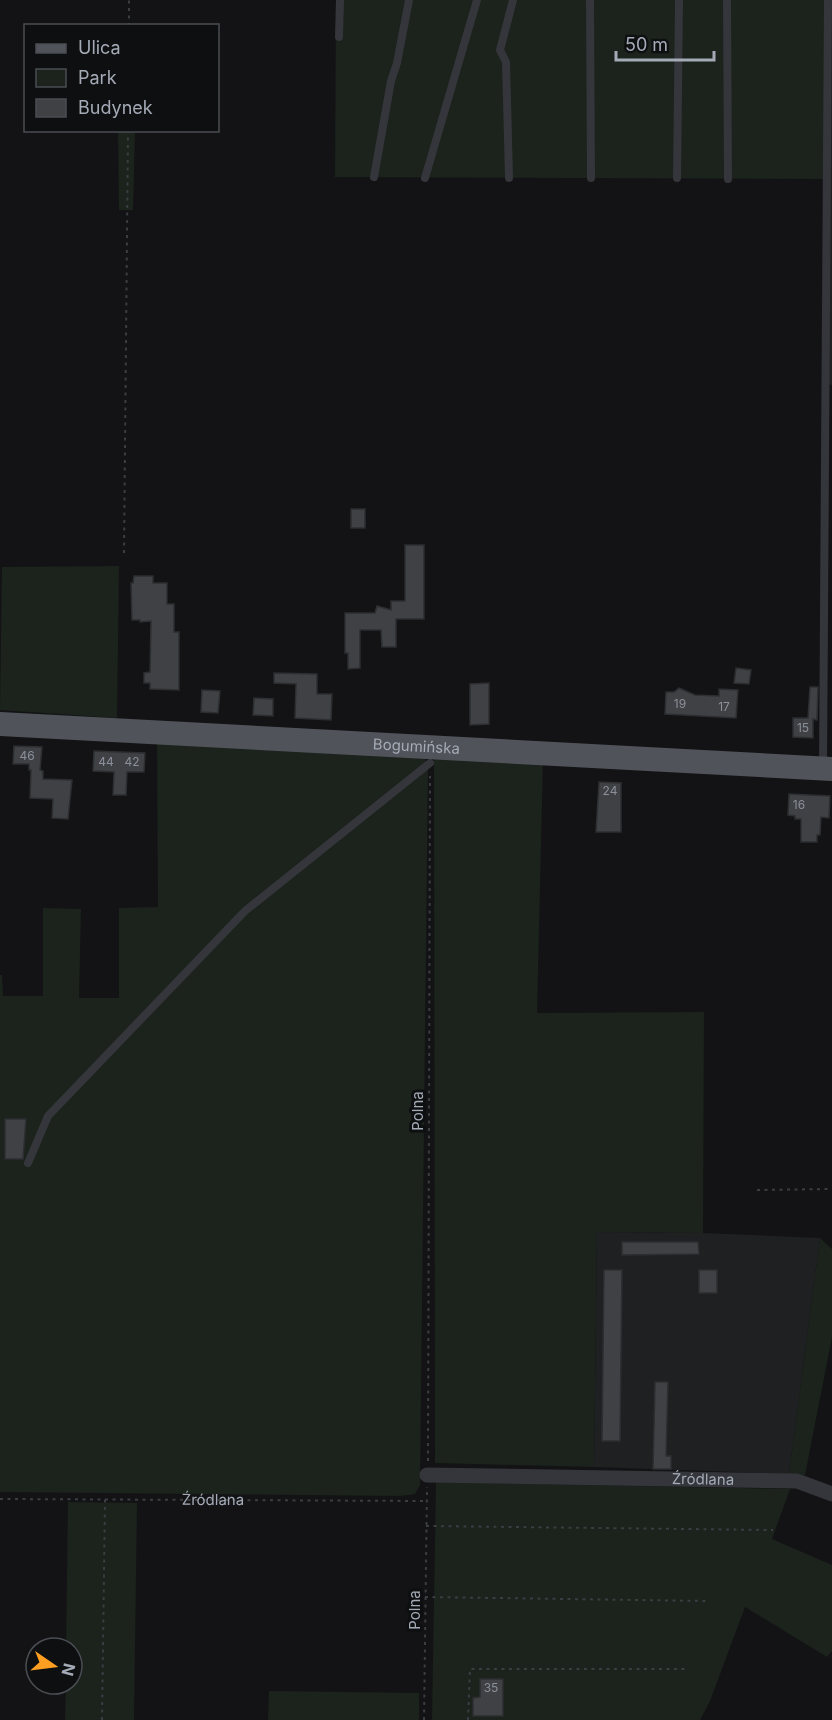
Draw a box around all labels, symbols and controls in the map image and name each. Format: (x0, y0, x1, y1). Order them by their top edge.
legend (24, 24, 219, 132)
scale bar (616, 24, 714, 62)
text: 50 m (625, 34, 668, 55)
text: Ulica (78, 37, 121, 58)
text: Park (78, 67, 117, 88)
text: Budynek (78, 97, 153, 118)
house number: 19 (674, 696, 686, 711)
house number: 17 (718, 699, 730, 714)
house number: 15 (797, 720, 809, 735)
street label: Bogumińska (372, 734, 460, 758)
house number: 46 (19, 748, 35, 763)
house number: 44 (98, 754, 114, 769)
house number: 42 (124, 754, 140, 769)
house number: 24 (603, 783, 618, 798)
house number: 16 (793, 797, 805, 812)
street label: Polna (408, 1091, 427, 1131)
street label: Źródlana (672, 1469, 734, 1489)
street label: Źródlana (182, 1490, 244, 1509)
street label: Polna (405, 1590, 424, 1630)
north arrow (24, 1636, 84, 1696)
text: N (57, 1661, 80, 1678)
house number: 35 (484, 1680, 498, 1695)

